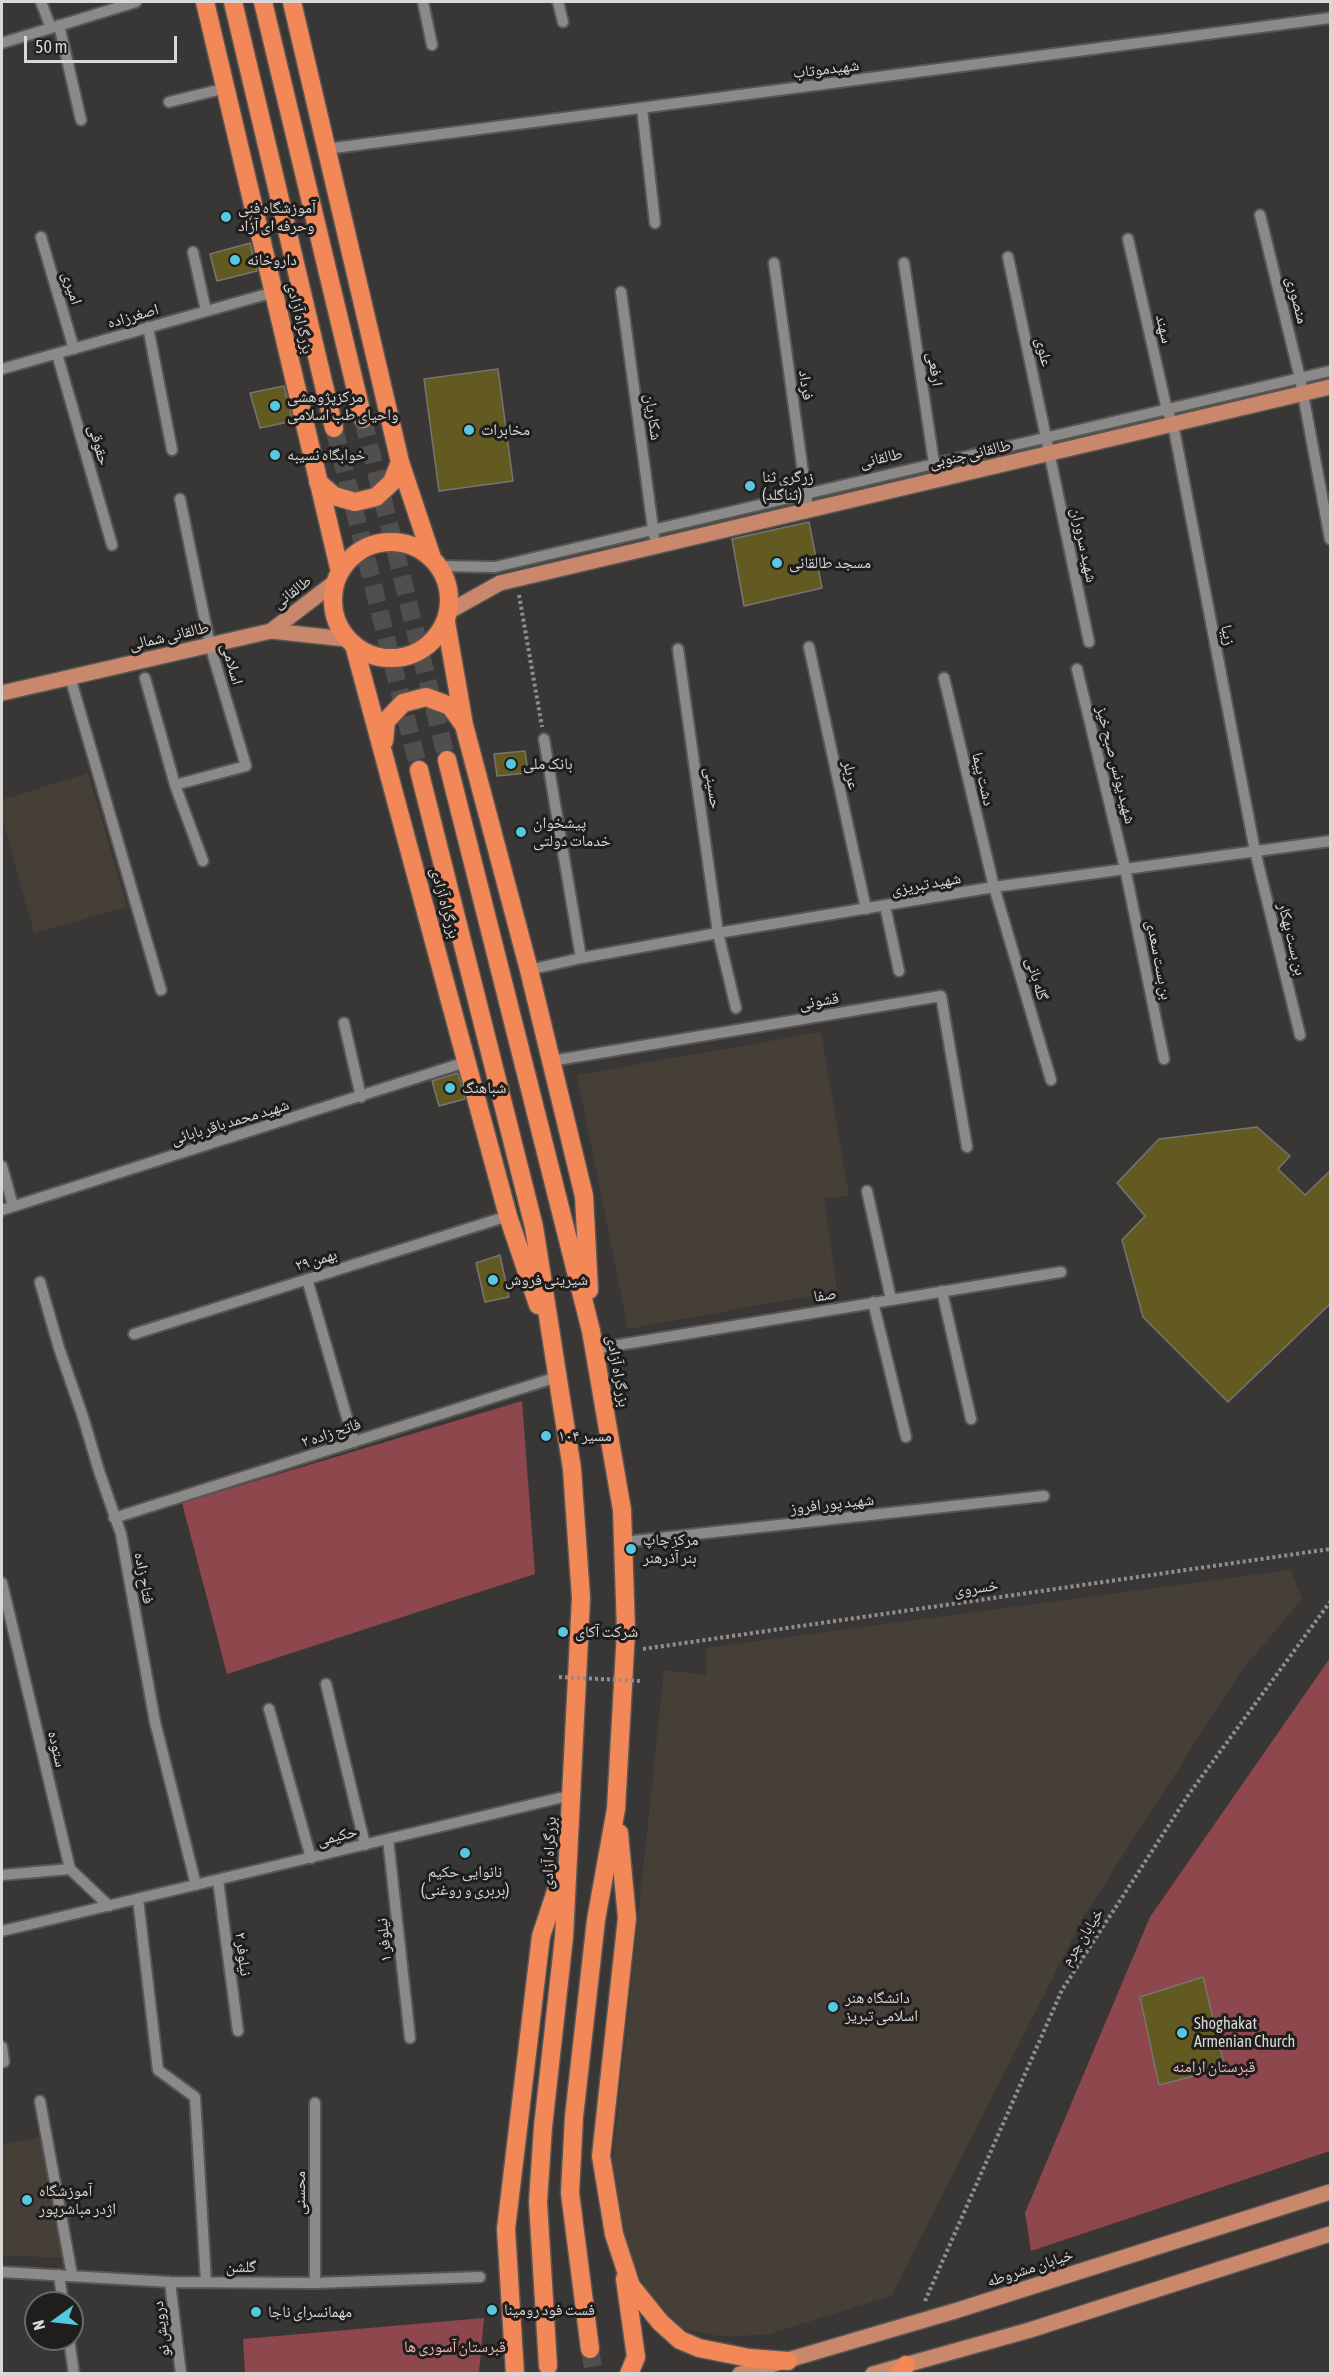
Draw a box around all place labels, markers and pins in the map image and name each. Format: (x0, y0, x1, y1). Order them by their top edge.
place label: آموزشگاه فنی وحرفه ای آزاد (238, 198, 316, 236)
marker: آموزشگاه فنی وحرفه ای آزاد (219, 210, 233, 224)
place label: داروخانه (247, 250, 297, 270)
marker: داروخانه (228, 253, 242, 267)
place label: مرکزپژوهشی واحیای طب اسلامی (287, 387, 399, 425)
marker: مرکزپژوهشی واحیای طب اسلامی (268, 399, 282, 413)
place label: مخابرات (481, 420, 530, 440)
marker: مخابرات (462, 423, 476, 437)
place label: خوابگاه نسیبه (287, 445, 366, 465)
marker: خوابگاه نسیبه (268, 448, 282, 462)
place label: زرگری ثنا (ثناگلد) (762, 467, 814, 505)
marker: زرگری ثنا (ثناگلد) (743, 479, 757, 493)
place label: مسجد طالقانی (789, 553, 871, 573)
marker: مسجد طالقانی (770, 556, 784, 570)
place label: بانک ملی (523, 754, 573, 774)
marker: بانک ملی (504, 757, 518, 771)
place label: پیشخوان خدمات دولتی (533, 813, 611, 851)
marker: پیشخوان خدمات دولتی (514, 825, 528, 839)
place label: شباهنگ (462, 1078, 506, 1098)
marker: شباهنگ (443, 1081, 457, 1095)
place label: شیرینی فروش (505, 1270, 588, 1290)
marker: شیرینی فروش (486, 1273, 500, 1287)
place label: مسیر ۱۰۴ (558, 1426, 612, 1446)
marker: مسیر ۱۰۴ (539, 1429, 553, 1443)
place label: مرکز چاپ بنر آذرهنر (643, 1530, 699, 1568)
marker: مرکز چاپ بنر آذرهنر (624, 1542, 638, 1556)
place label: شرکت آکای (575, 1622, 638, 1642)
marker: شرکت آکای (556, 1625, 570, 1639)
marker: نانوایی حکیم (بربری و روغنی) (458, 1846, 472, 1860)
place label: نانوایی حکیم (بربری و روغنی) (421, 1862, 509, 1900)
place label: دانشگاه هنر اسلامی تبریز (845, 1988, 918, 2026)
marker: دانشگاه هنر اسلامی تبریز (826, 2000, 840, 2014)
place label: Shoghakat Armenian Church (1194, 2014, 1295, 2052)
marker: Shoghakat Armenian Church (1175, 2026, 1189, 2040)
place label: آموزشگاه اژدر مباشرپور (39, 2181, 116, 2219)
marker: آموزشگاه اژدر مباشرپور (20, 2193, 34, 2207)
place label: فست فود رومینا (504, 2300, 595, 2320)
place label: مهمانسرای ناجا (268, 2302, 352, 2322)
marker: فست فود رومینا (485, 2303, 499, 2317)
marker: مهمانسرای ناجا (249, 2305, 263, 2319)

